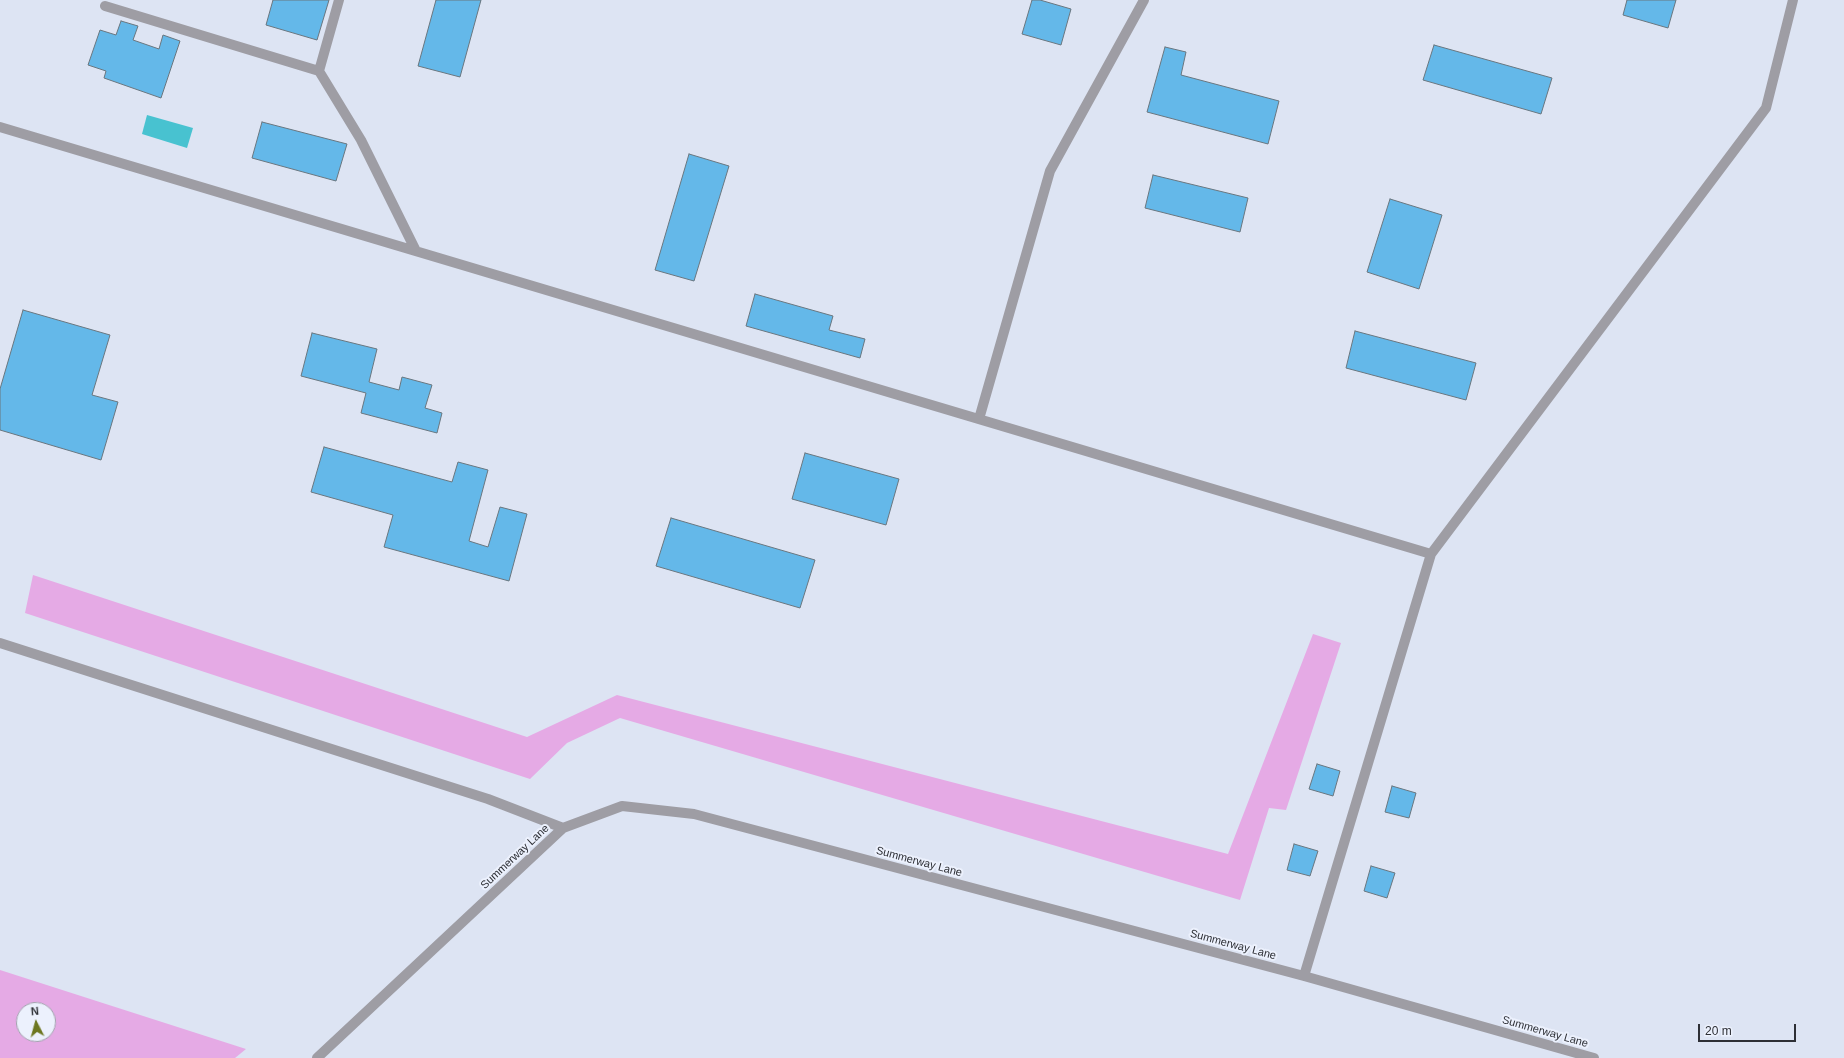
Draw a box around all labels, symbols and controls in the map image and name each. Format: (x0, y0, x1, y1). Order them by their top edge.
street label: Summerway Lane (478, 822, 552, 892)
street label: Summerway Lane (874, 844, 964, 880)
street label: Summerway Lane (1188, 927, 1278, 963)
north arrow (16, 1002, 56, 1042)
text: N (30, 1005, 39, 1017)
street label: Summerway Lane (1501, 1013, 1589, 1051)
scale bar (1700, 1016, 1798, 1042)
text: 20 m (1705, 1024, 1732, 1038)

